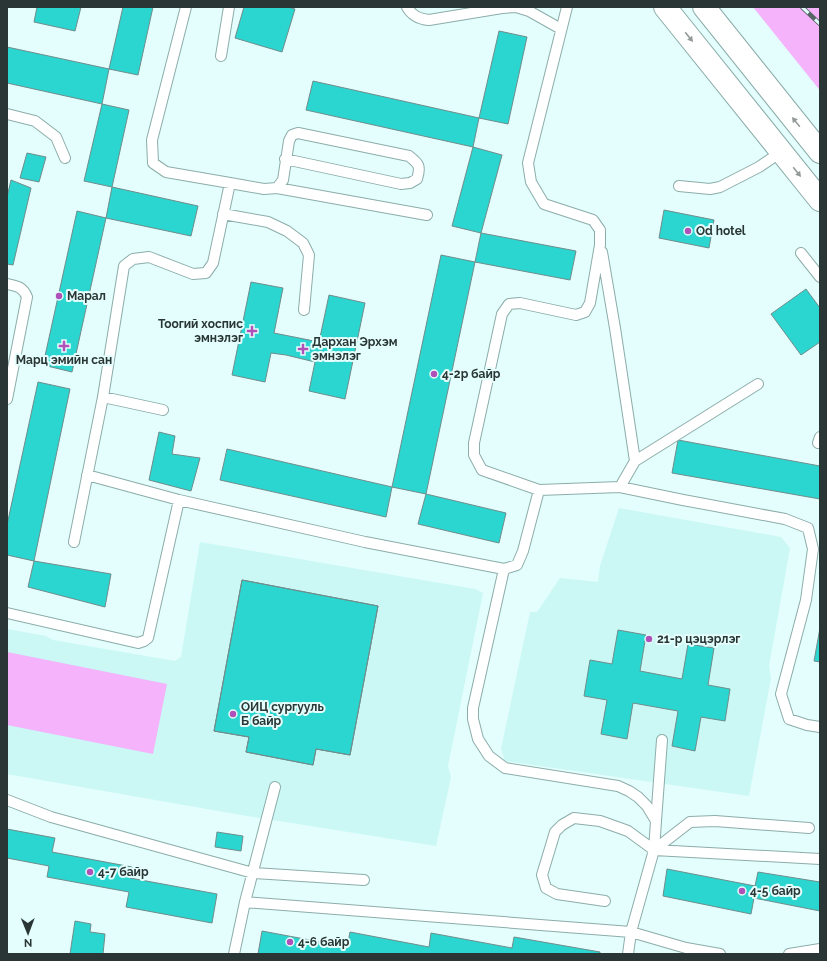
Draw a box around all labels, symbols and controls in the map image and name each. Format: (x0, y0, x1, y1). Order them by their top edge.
one-way arrow (685, 32, 694, 43)
one-way arrow (791, 116, 800, 127)
one-way arrow (792, 166, 801, 177)
place label: Od hotel (696, 224, 746, 238)
marker: Od hotel (683, 226, 693, 236)
place label: Марал (67, 289, 106, 303)
marker: Марал (54, 291, 64, 301)
place label: Тоогий хоспис эмнэлэг (158, 317, 243, 345)
marker: Тоогий хоспис эмнэлэг (246, 325, 258, 337)
place label: Дархан Эрхэм эмнэлэг (312, 335, 398, 363)
marker: Марц эмийн сан (59, 341, 69, 351)
marker: Дархан Эрхэм эмнэлэг (297, 343, 309, 355)
place label: Марц эмийн сан (16, 353, 112, 367)
place label: 4-2р байр (442, 367, 501, 381)
marker: 4-2р байр (429, 369, 439, 379)
place label: 21-р цэцэрлэг (657, 632, 740, 646)
marker: 21-р цэцэрлэг (644, 634, 654, 644)
place label: ОИЦ сургууль Б байр (241, 700, 325, 728)
marker: ОИЦ сургууль Б байр (228, 709, 238, 719)
place label: 4-7 байр (98, 865, 149, 879)
marker: 4-7 байр (85, 867, 95, 877)
place label: 4-5 байр (750, 884, 801, 898)
marker: 4-5 байр (737, 886, 747, 896)
north arrow (8, 913, 48, 953)
place label: 4-6 байр (298, 935, 350, 949)
text: N (24, 936, 32, 949)
marker: 4-6 байр (285, 937, 295, 947)

